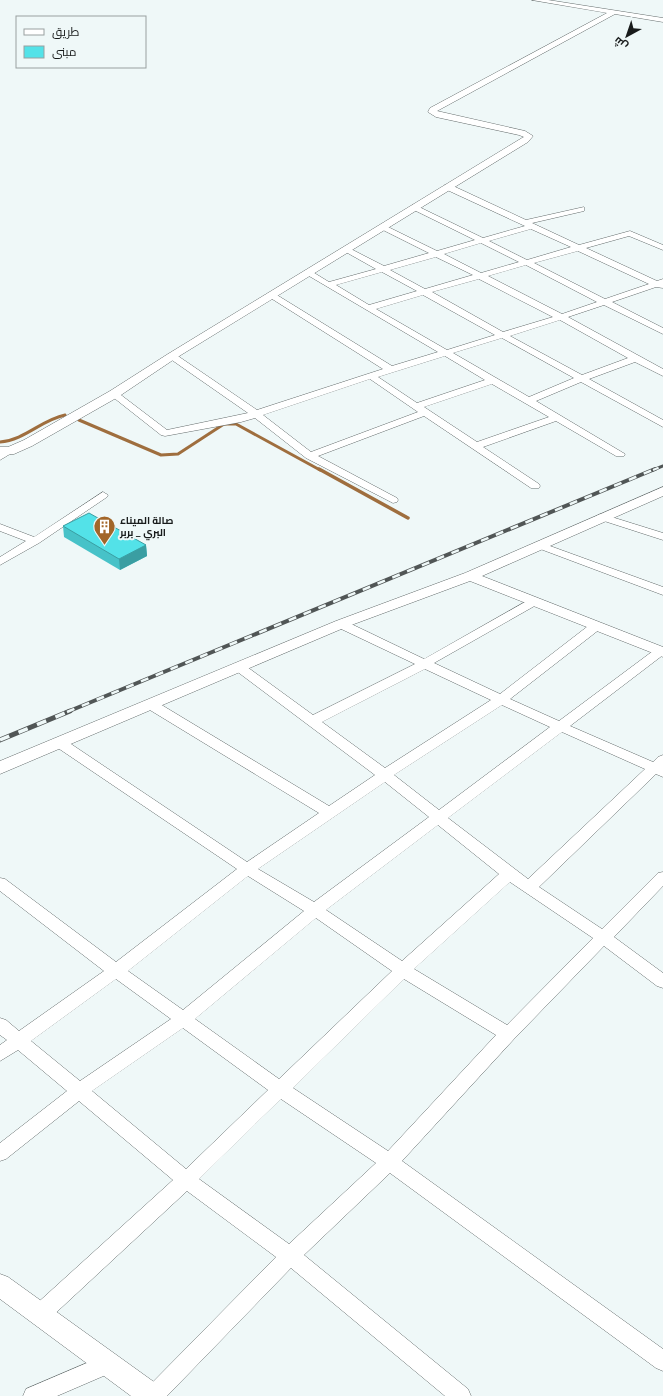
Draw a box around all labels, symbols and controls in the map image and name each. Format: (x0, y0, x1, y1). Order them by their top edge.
legend (16, 16, 146, 68)
north arrow (607, 16, 647, 56)
text: طريق (52, 24, 80, 40)
text: ش (611, 33, 631, 54)
text: مبنى (52, 44, 77, 60)
building icon: صالة الميناء البري _ بربر (92, 513, 118, 546)
place label: صالة الميناء البري _ بربر (119, 514, 173, 541)

